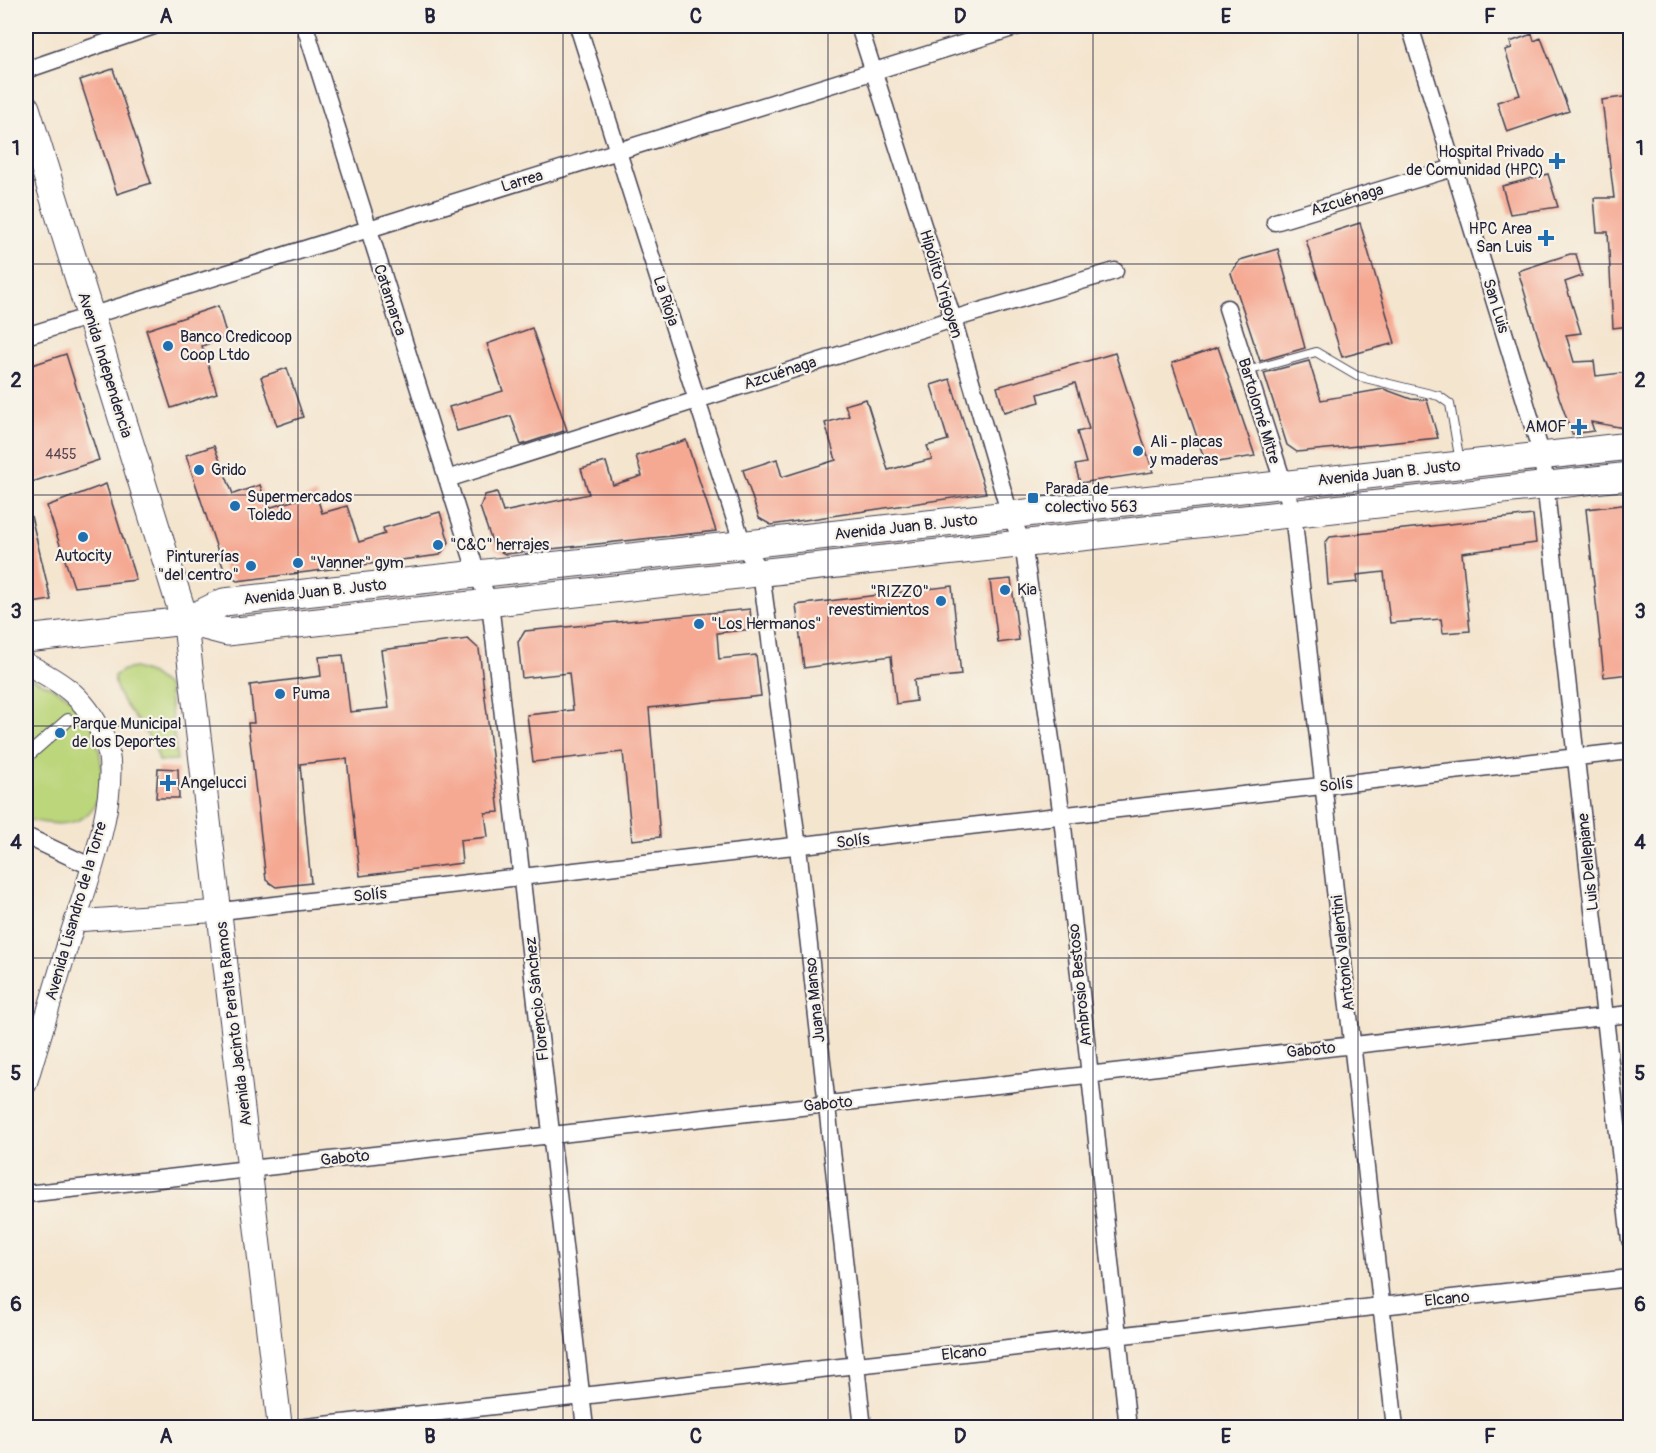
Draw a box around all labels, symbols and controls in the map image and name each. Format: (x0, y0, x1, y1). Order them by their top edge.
text: A (160, 4, 173, 29)
text: B (424, 4, 436, 29)
text: C (690, 4, 702, 29)
text: D (954, 4, 967, 29)
text: E (1221, 4, 1232, 29)
text: F (1484, 4, 1496, 29)
text: 1 (12, 136, 20, 161)
text: 1 (1636, 136, 1644, 161)
place label: Hospital Privado de Comunidad (HPC) (1406, 142, 1544, 180)
marker: Hospital Privado de Comunidad (HPC) (1548, 152, 1566, 170)
street label: Larrea (499, 165, 545, 197)
street label: Azcuénaga (1308, 179, 1386, 221)
place label: HPC Area San Luis (1469, 219, 1532, 257)
street label: Hipólito Yrigoyen (915, 227, 967, 341)
marker: HPC Area San Luis (1537, 229, 1555, 247)
street label: Catamarca (369, 262, 411, 338)
street label: La Rioja (648, 273, 684, 329)
street label: San Luis (1478, 276, 1514, 336)
street label: Avenida Independencia (73, 290, 137, 440)
place label: Banco Credicoop Coop Ltdo (180, 327, 292, 365)
marker: Banco Credicoop Coop Ltdo (161, 339, 175, 353)
street label: Azcuénaga (741, 352, 819, 394)
street label: Bartolomé Mitre (1233, 356, 1285, 466)
text: 2 (10, 368, 22, 393)
text: 2 (1634, 368, 1646, 393)
place label: AMOF (1525, 417, 1567, 437)
marker: AMOF (1572, 420, 1586, 434)
place label: Ali - placas y maderas (1149, 432, 1222, 470)
marker: Ali - placas y maderas (1131, 444, 1145, 458)
house number: 4455 (45, 446, 77, 463)
street label: Avenida Juan B. Justo (1316, 455, 1462, 490)
place label: Grido (211, 460, 247, 480)
marker: Grido (192, 463, 206, 477)
place label: Parada de colectivo 563 (1045, 479, 1138, 517)
place label: Supermercados Toledo (247, 487, 352, 525)
marker: Parada de colectivo 563 (1026, 491, 1040, 505)
marker: Supermercados Toledo (228, 499, 242, 513)
street label: Avenida Juan B. Justo (833, 509, 979, 544)
marker: Autocity (76, 530, 90, 544)
place label: "C&C" herrajes (450, 535, 549, 555)
marker: "C&C" herrajes (431, 538, 445, 552)
place label: Autocity (54, 546, 112, 566)
place label: Pinturerías "del centro" (158, 547, 239, 585)
place label: "Vanner" gym (310, 553, 404, 573)
marker: "Vanner" gym (291, 556, 305, 570)
marker: Pinturerías "del centro" (244, 559, 258, 573)
street label: Avenida Juan B. Justo (242, 574, 388, 609)
place label: Kia (1017, 580, 1037, 600)
place label: "RIZZO" revestimientos (829, 582, 929, 620)
marker: Kia (998, 583, 1012, 597)
marker: "RIZZO" revestimientos (934, 594, 948, 608)
text: 3 (10, 599, 22, 624)
text: 3 (1634, 599, 1646, 624)
place label: "Los Hermanos" (711, 614, 822, 634)
marker: "Los Hermanos" (692, 617, 706, 631)
place label: Puma (292, 684, 330, 704)
marker: Puma (273, 687, 287, 701)
place label: Parque Municipal de los Deportes (72, 714, 182, 752)
marker: Parque Municipal de los Deportes (53, 726, 67, 740)
place label: Angelucci (180, 773, 246, 793)
street label: Solís (1318, 773, 1354, 797)
marker: Angelucci (161, 776, 175, 790)
street label: Luis Dellepiane (1573, 812, 1603, 912)
street label: Avenida Lisandro de la Torre (41, 819, 111, 1003)
street label: Solís (835, 829, 871, 853)
text: 4 (10, 830, 22, 855)
text: 4 (1634, 830, 1646, 855)
street label: Solís (352, 883, 388, 907)
street label: Antonio Valentini (1327, 894, 1359, 1012)
street label: Avenida Jacinto Peralta Ramos (212, 921, 256, 1127)
street label: Ambrosio Bestoso (1064, 922, 1096, 1047)
street label: Florencio Sánchez (521, 936, 553, 1062)
street label: Juana Manso (801, 956, 829, 1044)
street label: Gaboto (1285, 1037, 1337, 1063)
text: 5 (11, 1061, 22, 1086)
text: 5 (1635, 1061, 1646, 1086)
street label: Gaboto (802, 1091, 854, 1117)
street label: Gaboto (319, 1145, 371, 1171)
street label: Elcano (1423, 1287, 1471, 1311)
text: 6 (10, 1292, 22, 1317)
text: 6 (1634, 1292, 1646, 1317)
street label: Elcano (940, 1341, 988, 1365)
text: A (160, 1424, 173, 1449)
text: B (424, 1424, 436, 1449)
text: C (690, 1424, 702, 1449)
text: D (954, 1424, 967, 1449)
text: E (1221, 1424, 1232, 1449)
text: F (1484, 1424, 1496, 1449)

